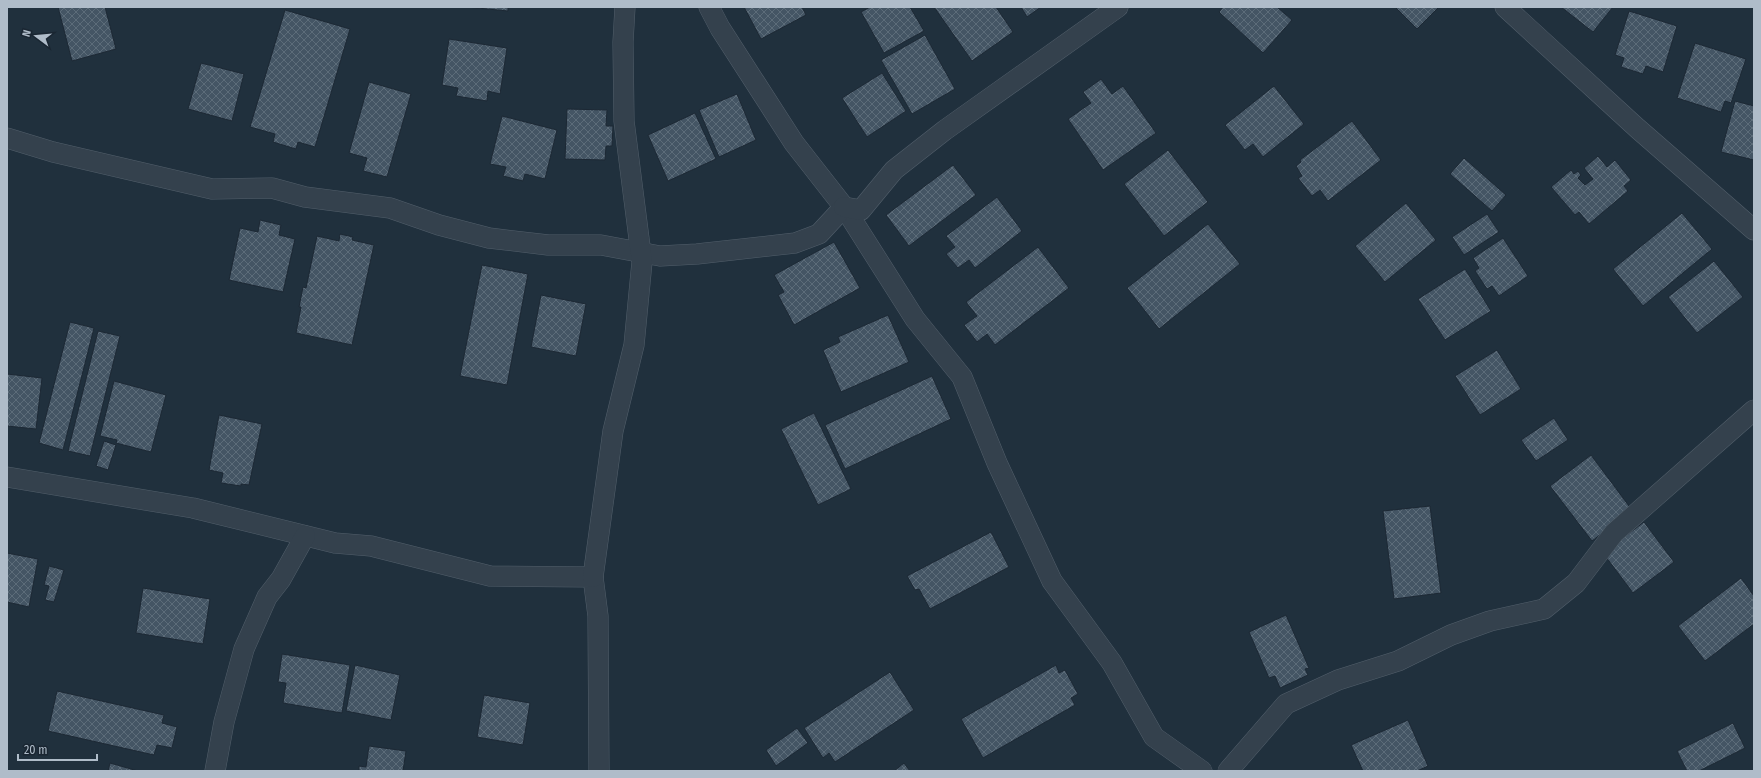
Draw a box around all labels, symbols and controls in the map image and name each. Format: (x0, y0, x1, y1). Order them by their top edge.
north arrow (16, 16, 56, 56)
text: N (20, 28, 34, 38)
scale bar (18, 736, 97, 762)
text: 20 m (24, 743, 48, 757)

